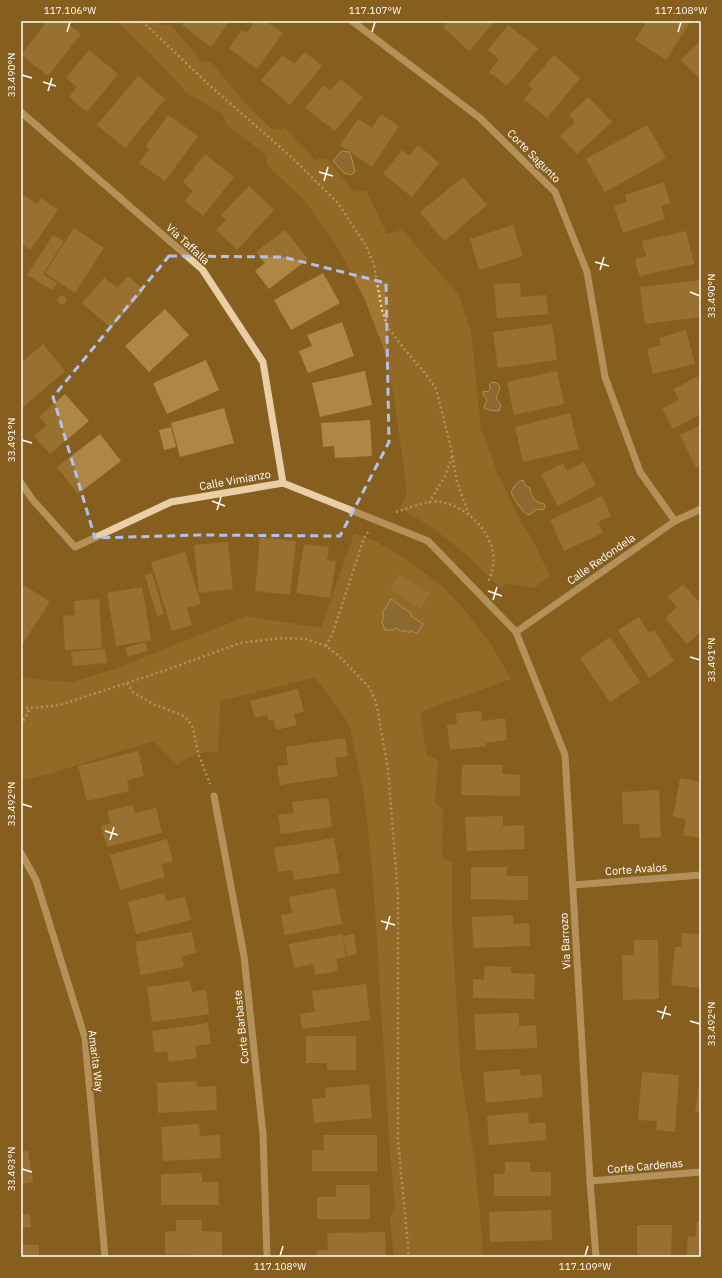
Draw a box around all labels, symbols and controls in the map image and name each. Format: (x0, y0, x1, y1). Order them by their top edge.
text: 117.106°W (44, 4, 96, 17)
text: 117.107°W (349, 4, 401, 17)
text: 117.108°W (655, 4, 707, 17)
text: 33.490°N (5, 53, 18, 97)
street label: Corte Sagunto (504, 126, 564, 186)
street label: Via Taffalla (163, 221, 213, 267)
text: 33.490°N (705, 274, 718, 318)
text: 33.491°N (5, 418, 18, 462)
street label: Calle Vimianzo (198, 467, 272, 493)
street label: Calle Redondela (564, 530, 638, 588)
text: 33.491°N (705, 638, 718, 682)
text: 33.492°N (5, 782, 18, 826)
street label: Corte Avalos (605, 860, 667, 878)
street label: Via Barrozo (557, 913, 573, 969)
street label: Corte Barbaste (230, 989, 252, 1065)
text: 33.492°N (705, 1002, 718, 1046)
street label: Amarita Way (85, 1029, 107, 1093)
text: 33.493°N (5, 1147, 18, 1191)
street label: Corte Cardenas (606, 1156, 684, 1176)
text: 117.108°W (254, 1260, 306, 1273)
text: 117.109°W (559, 1260, 611, 1273)

